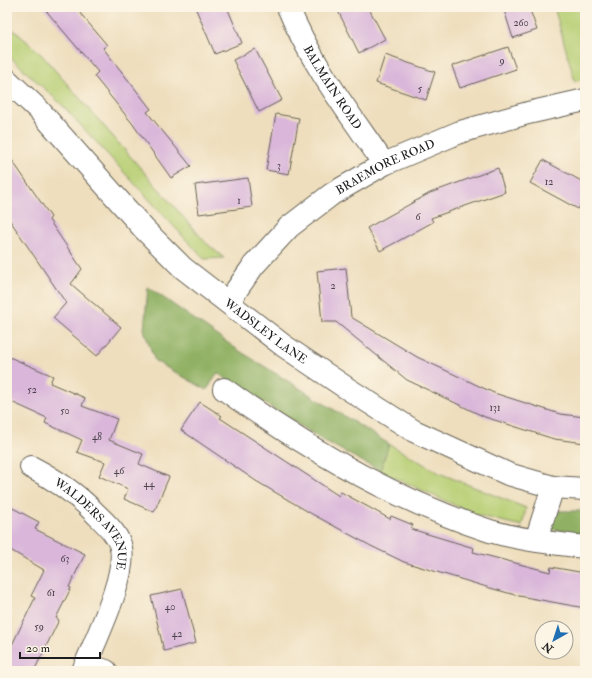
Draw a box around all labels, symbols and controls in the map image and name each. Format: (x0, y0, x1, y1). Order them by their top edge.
house number: 260 (513, 17, 529, 29)
street label: BALMAIN ROAD (300, 43, 365, 133)
house number: 9 (498, 55, 505, 67)
house number: 5 (418, 83, 423, 95)
street label: BRAEMORE ROAD (333, 136, 437, 198)
house number: 3 (277, 160, 281, 172)
house number: 12 (545, 176, 553, 188)
house number: 1 (237, 195, 241, 207)
house number: 6 (415, 211, 421, 223)
house number: 2 (330, 280, 336, 292)
street label: WADSLEY LANE (220, 295, 310, 368)
house number: 52 (27, 384, 37, 396)
house number: 131 (490, 402, 501, 414)
house number: 50 (60, 405, 70, 417)
house number: 48 (92, 431, 102, 443)
house number: 46 (114, 465, 125, 477)
street label: WALDERS AVENUE (50, 475, 129, 571)
house number: 44 (144, 478, 155, 490)
house number: 63 (61, 553, 70, 565)
house number: 61 (47, 587, 56, 599)
house number: 40 (165, 601, 175, 613)
north arrow (534, 620, 574, 660)
house number: 59 (34, 621, 44, 633)
house number: 42 (172, 628, 182, 640)
scale bar (20, 634, 100, 660)
text: N (539, 639, 557, 656)
text: 20 m (26, 641, 51, 656)

